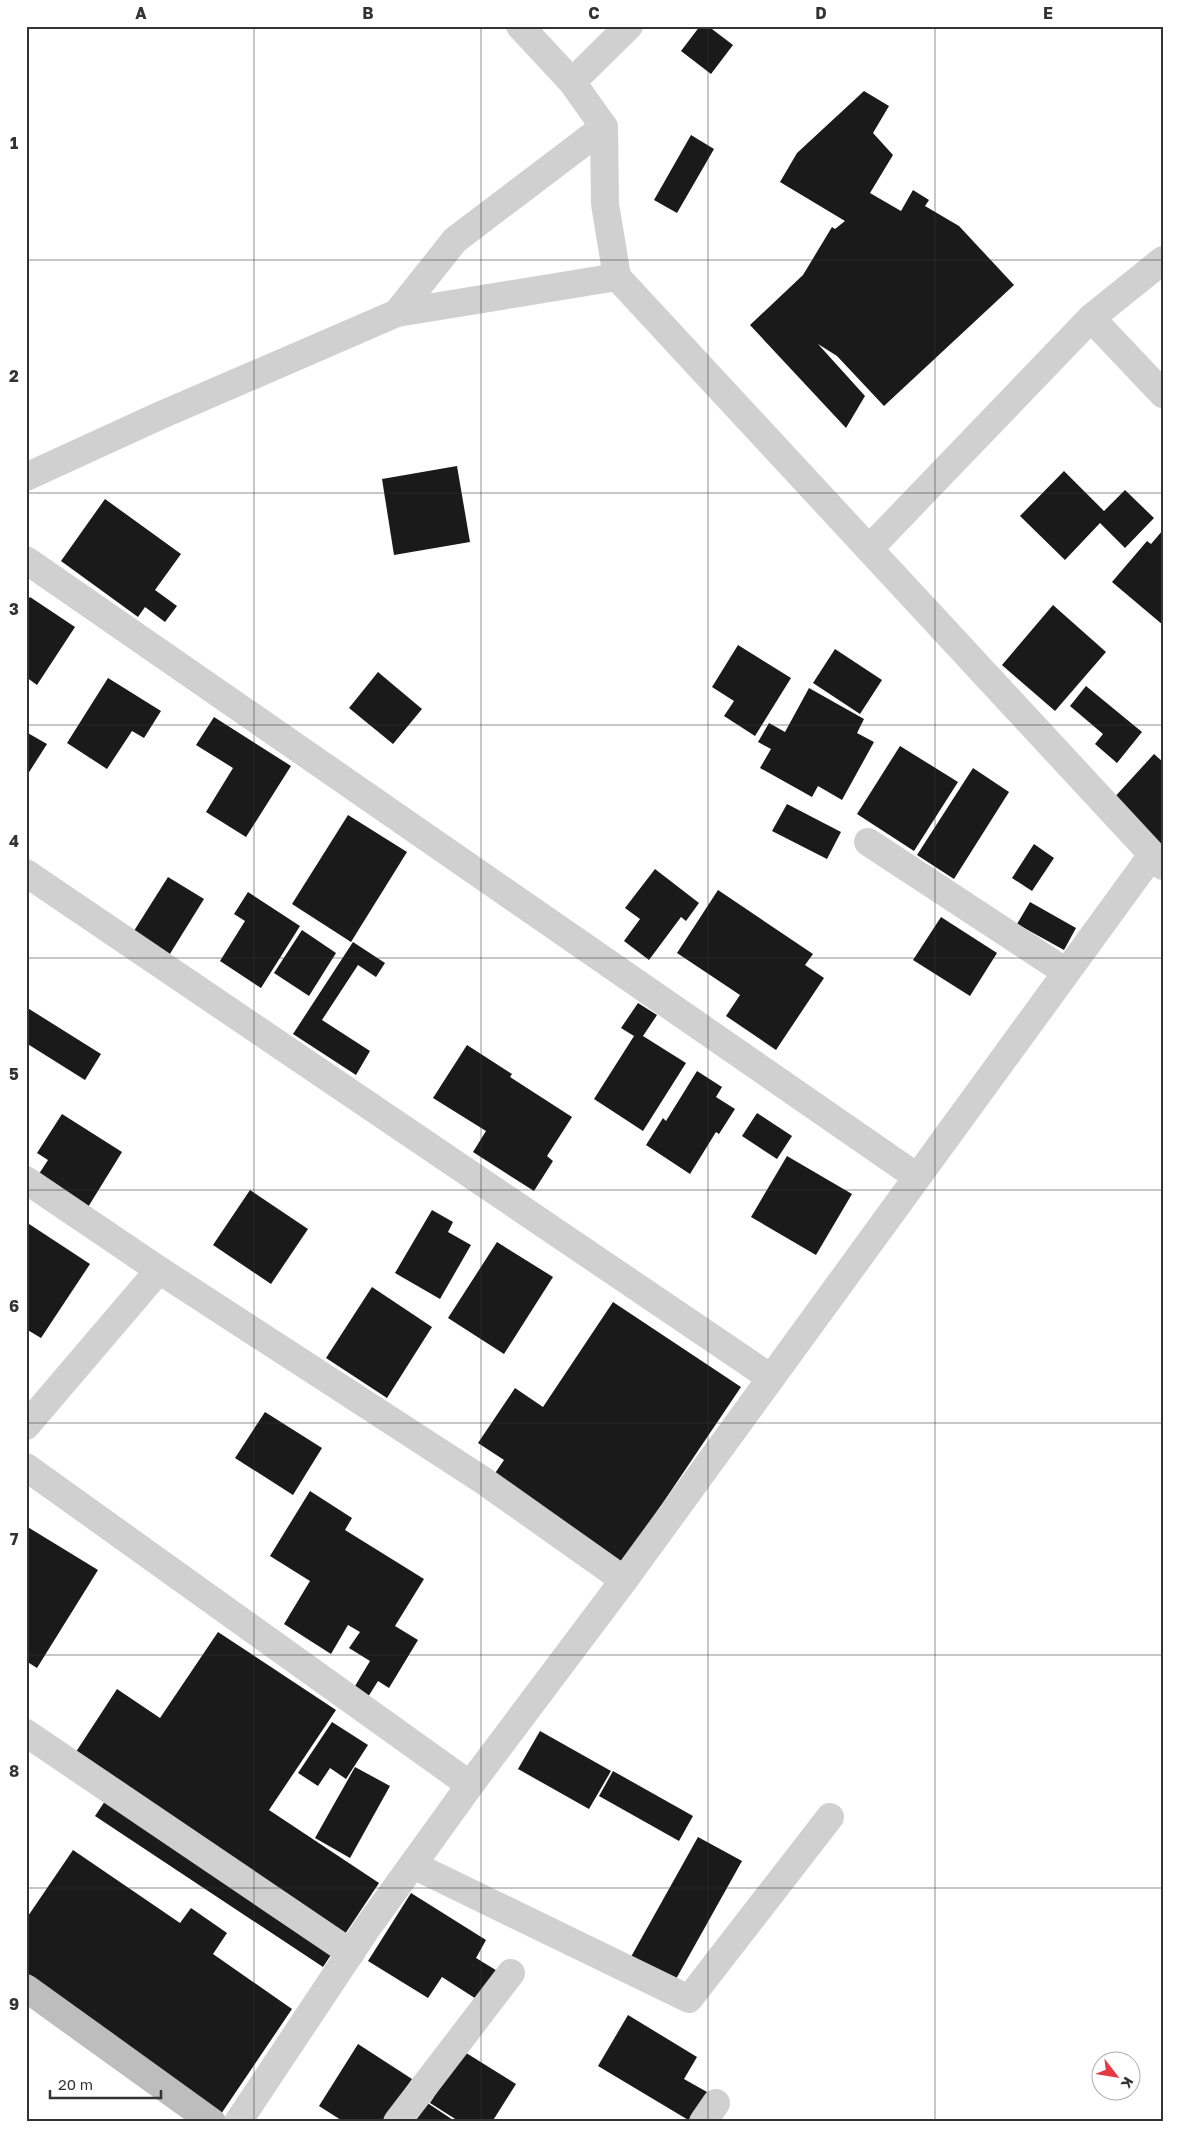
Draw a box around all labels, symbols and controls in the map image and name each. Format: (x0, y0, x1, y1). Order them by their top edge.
text: A (135, 3, 147, 23)
text: B (362, 3, 374, 23)
text: C (588, 3, 600, 23)
text: D (815, 3, 827, 23)
text: E (1043, 3, 1053, 23)
text: 1 (10, 133, 18, 153)
text: 2 (9, 366, 19, 386)
text: 3 (9, 599, 19, 619)
text: 4 (9, 831, 19, 851)
text: 5 (9, 1064, 19, 1084)
text: 6 (9, 1296, 19, 1316)
text: 7 (10, 1529, 19, 1549)
text: 8 (9, 1761, 19, 1781)
text: 9 (9, 1994, 19, 2014)
north arrow (1092, 2050, 1142, 2100)
scale bar (50, 2068, 161, 2100)
text: K (1118, 2074, 1137, 2092)
text: 20 m (58, 2075, 93, 2093)

